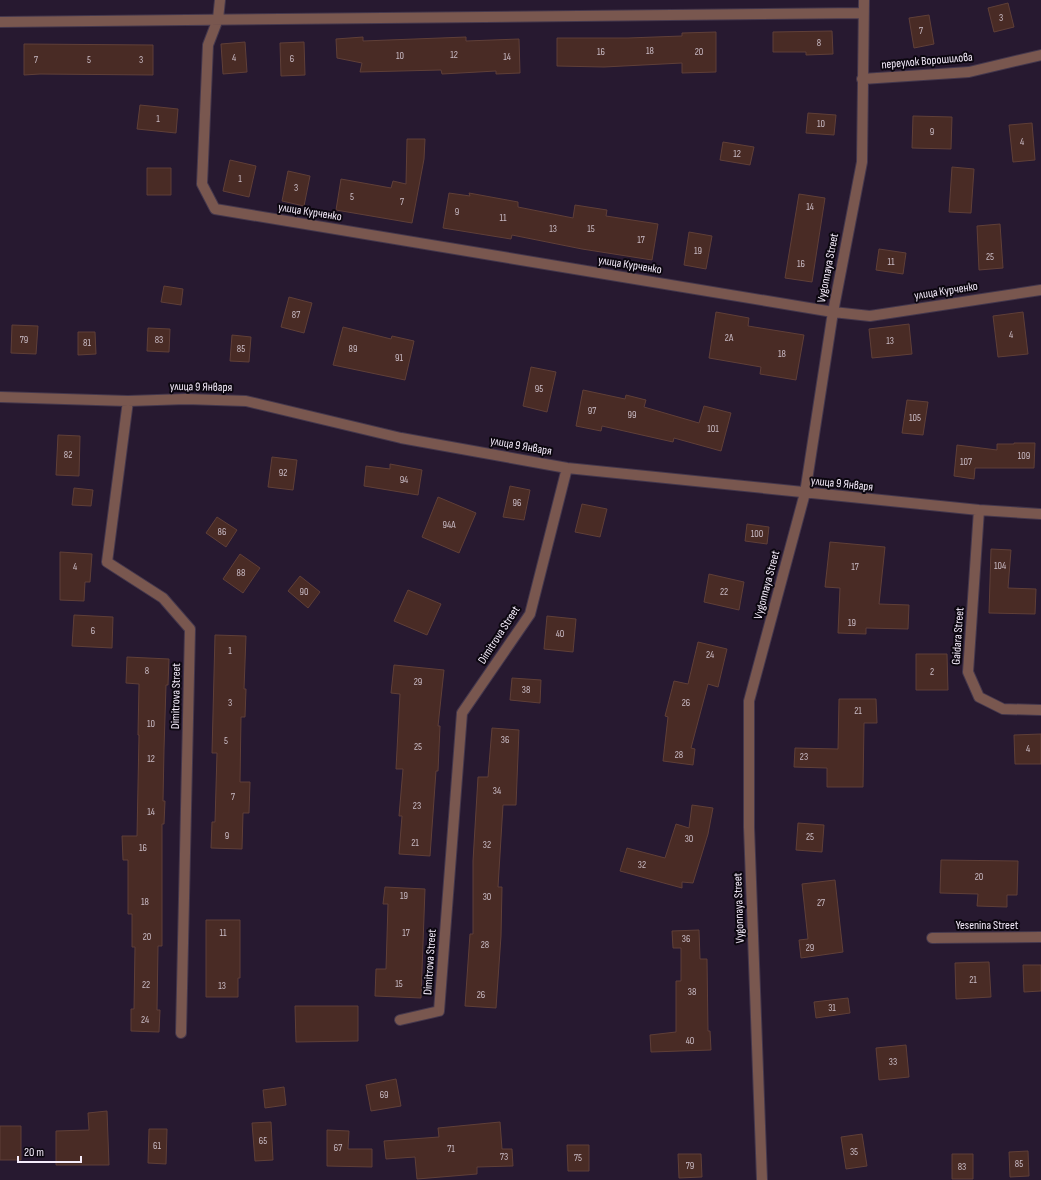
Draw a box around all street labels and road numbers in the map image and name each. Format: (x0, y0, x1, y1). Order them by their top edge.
street label: переулок Ворошилова (881, 50, 974, 72)
street label: улица Курченко (277, 200, 343, 224)
street label: Vygonnaya Street (814, 232, 842, 304)
street label: улица Курченко (597, 253, 663, 277)
street label: улица Курченко (913, 279, 979, 303)
street label: улица 9 Января (170, 379, 233, 395)
street label: улица 9 Января (489, 433, 553, 459)
street label: улица 9 Января (810, 473, 874, 495)
street label: Vygonnaya Street (751, 549, 783, 621)
street label: Dimitrova Street (475, 603, 523, 667)
street label: Gaidara Street (949, 606, 968, 665)
street label: Dimitrova Street (168, 662, 184, 729)
street label: Vygonnaya Street (730, 872, 748, 944)
street label: Yesenina Street (956, 918, 1019, 933)
street label: Dimitrova Street (420, 928, 440, 996)

